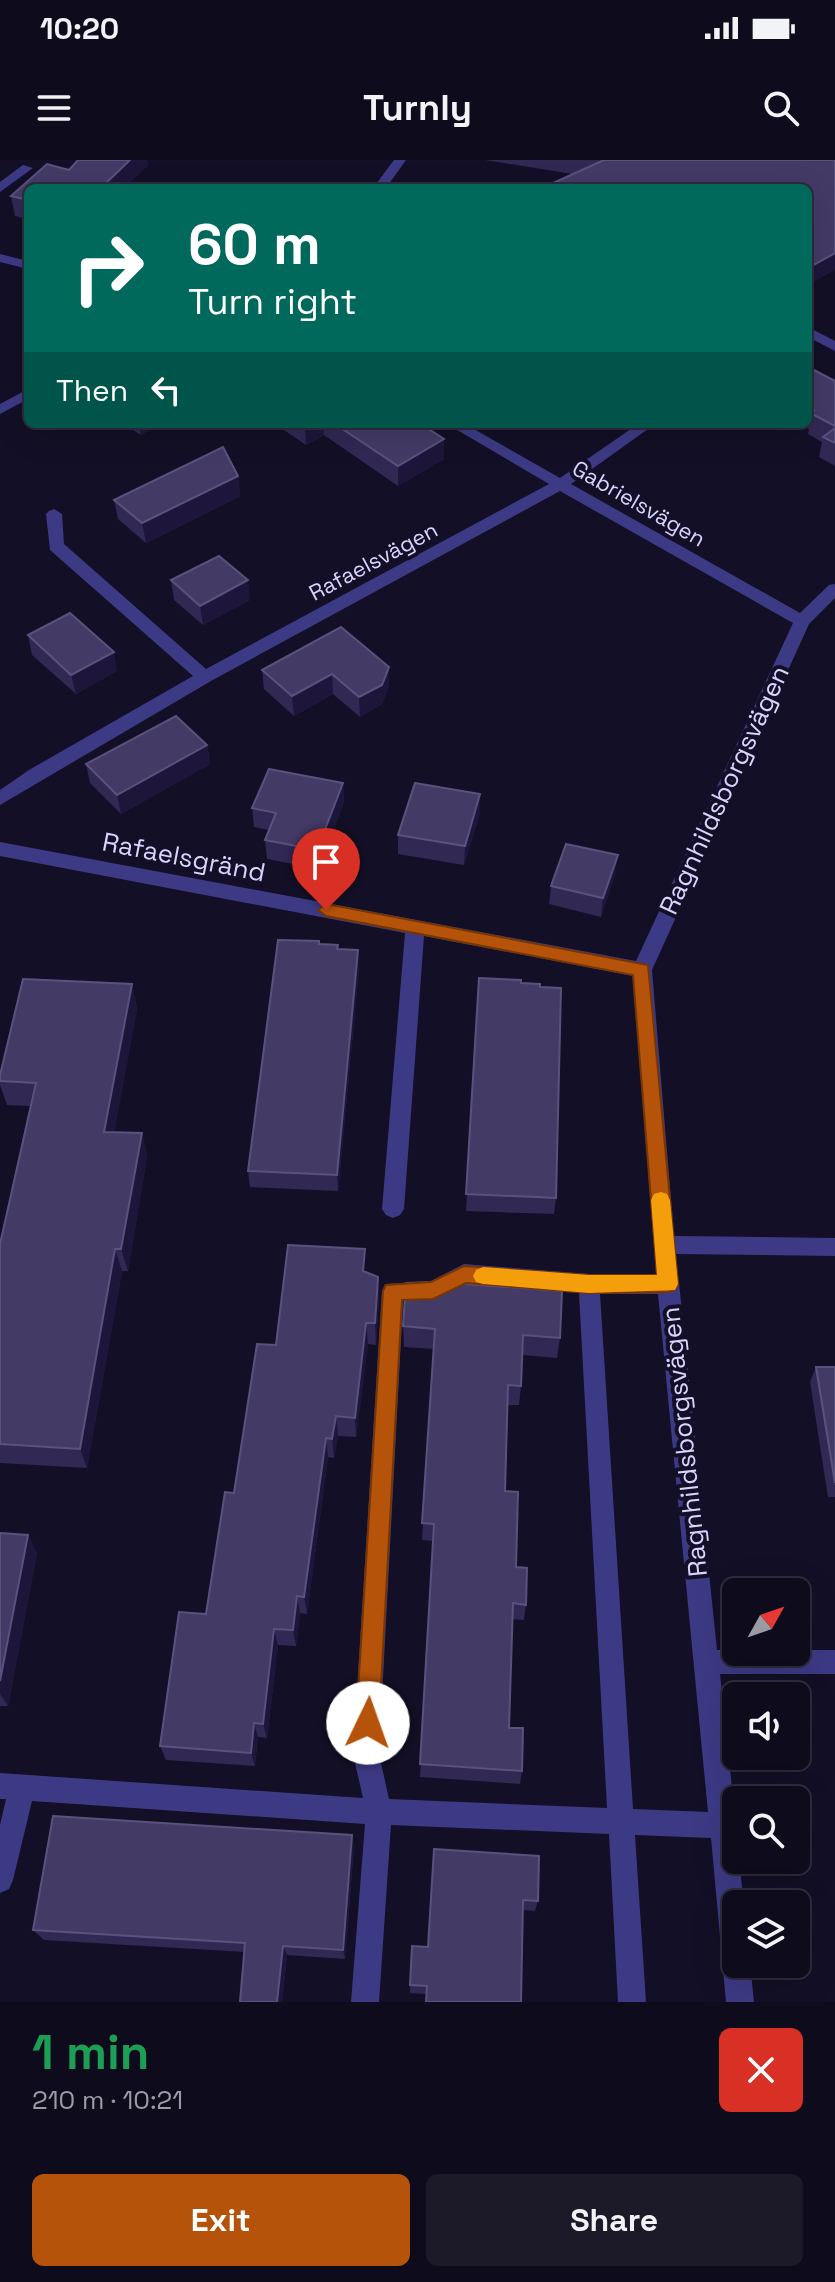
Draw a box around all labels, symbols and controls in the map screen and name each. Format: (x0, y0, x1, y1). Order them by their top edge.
text: 10:20 (40, 9, 119, 48)
text: Turnly (363, 85, 472, 131)
icon: menu (32, 86, 76, 130)
icon: search (759, 86, 803, 130)
text: 60 m (188, 209, 321, 280)
icon: right (56, 216, 160, 320)
text: Turn right (188, 279, 357, 325)
icon: left (144, 368, 188, 412)
text: Then (56, 371, 128, 410)
street label: Gabrielsvägen (567, 454, 711, 552)
street label: Rafaelsvägen (304, 515, 442, 607)
street label: Ragnhildsborgsvägen (651, 660, 797, 920)
street label: Rafaelsgränd (100, 825, 268, 889)
pin (292, 828, 360, 910)
icon: arrive (304, 840, 348, 884)
street label: Ragnhildsborgsvägen (653, 1305, 715, 1579)
north arrow (722, 1578, 810, 1666)
map controls (722, 1578, 810, 1978)
position arrow (326, 1681, 410, 1765)
button: sound (722, 1682, 810, 1770)
button: search (722, 1786, 810, 1874)
button: layers (722, 1890, 810, 1978)
text: 1 min (32, 2022, 149, 2083)
button: close (719, 2028, 803, 2112)
text: 210 m · 10:21 (32, 2083, 183, 2117)
button: Exit (32, 2174, 410, 2266)
button: Share (426, 2174, 803, 2266)

